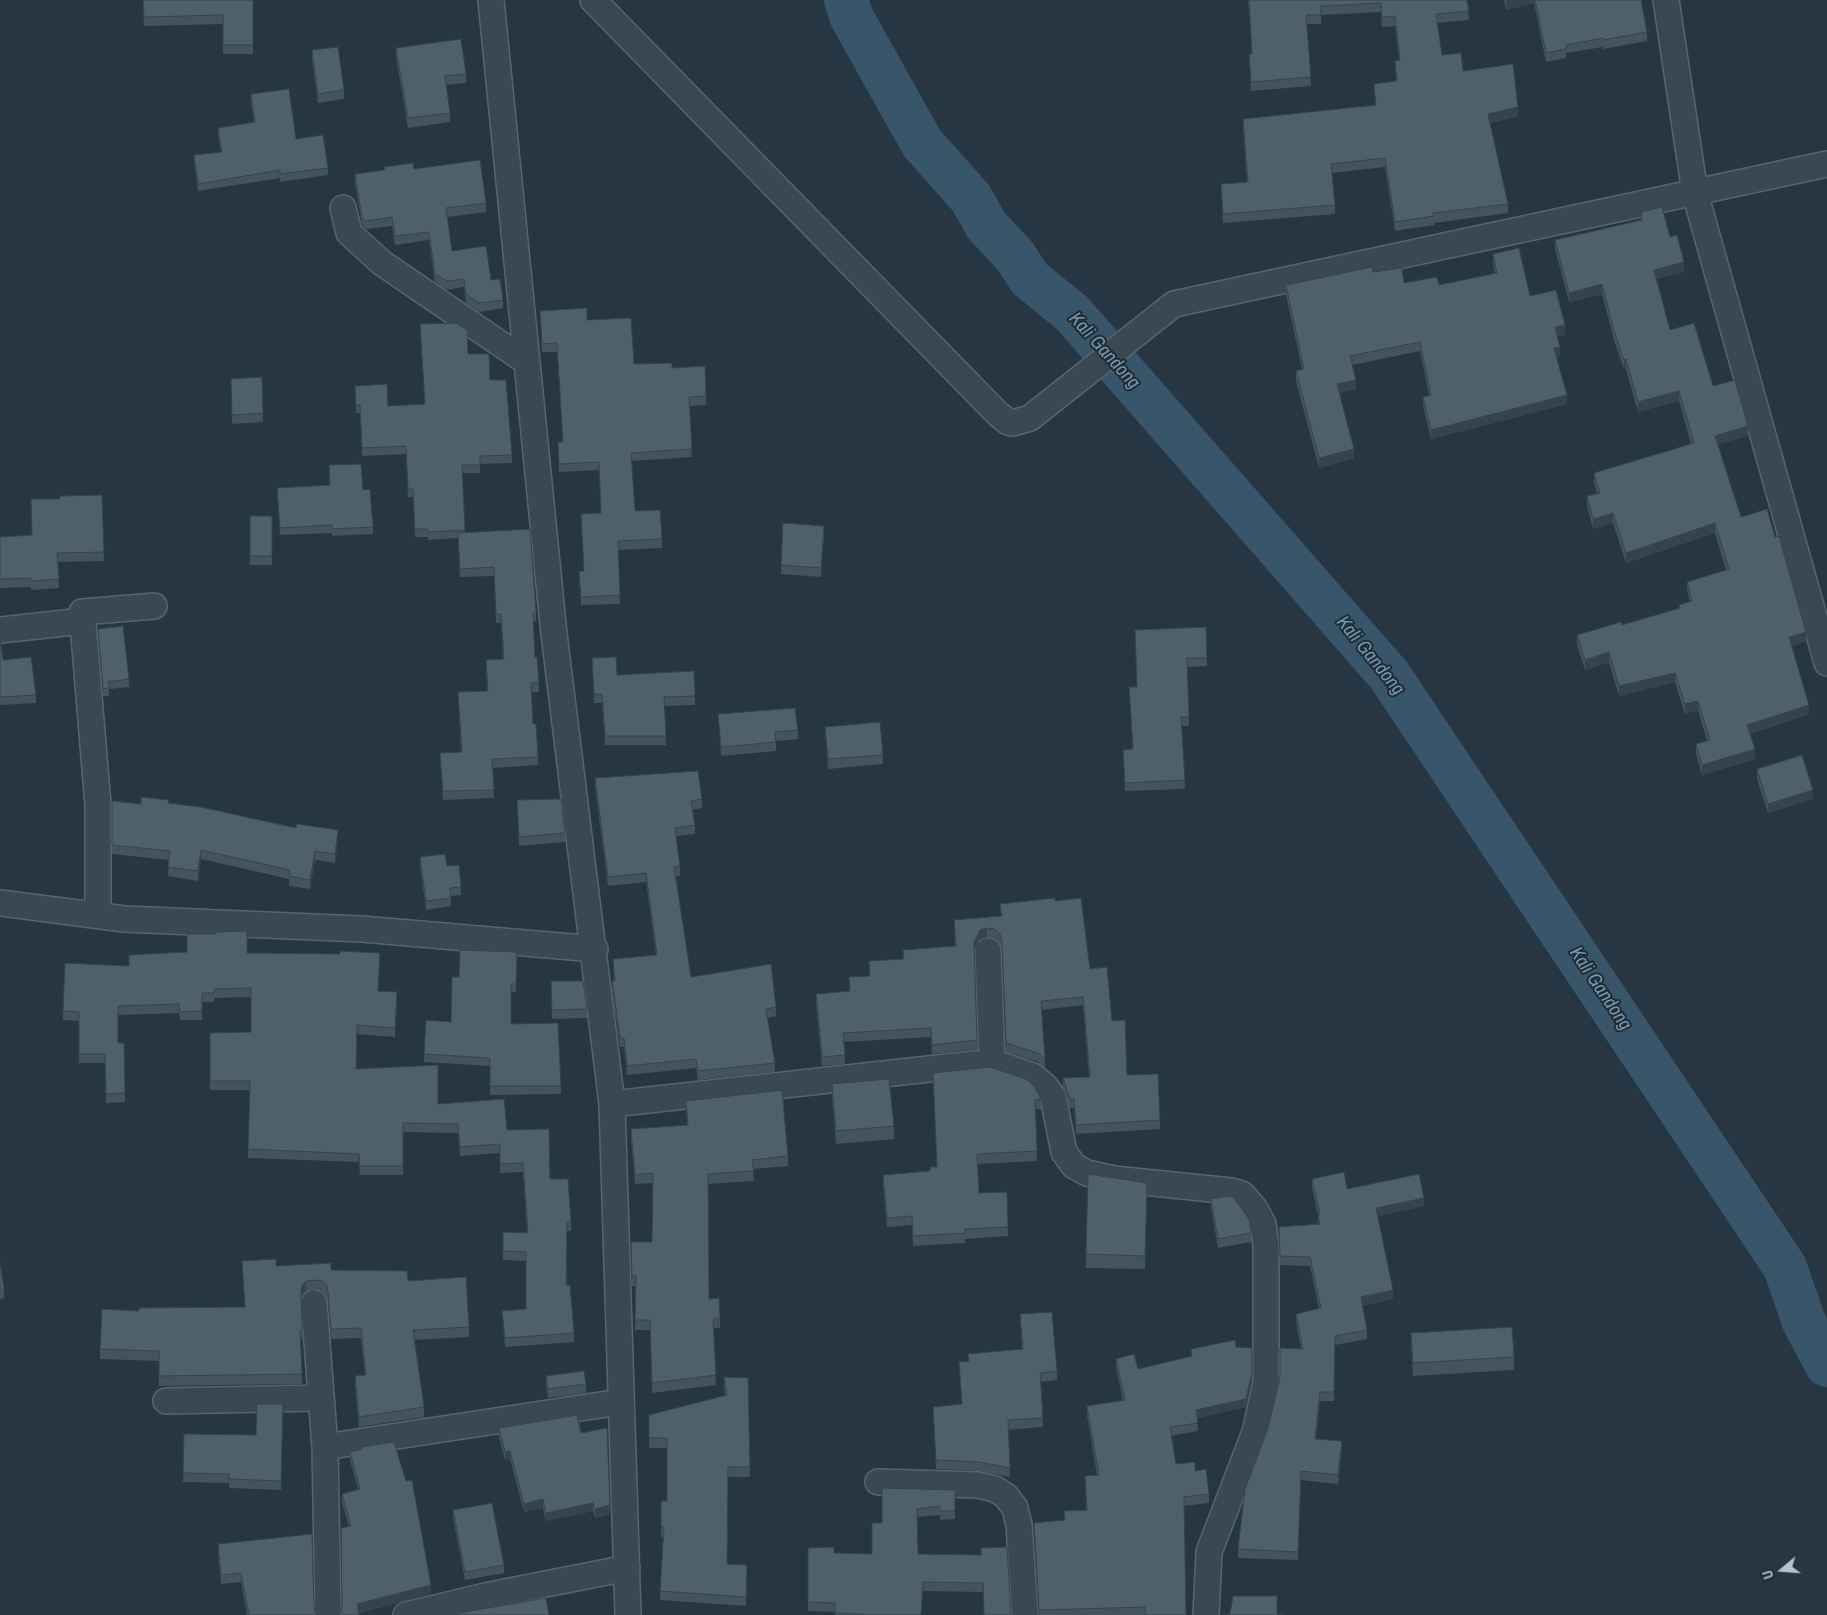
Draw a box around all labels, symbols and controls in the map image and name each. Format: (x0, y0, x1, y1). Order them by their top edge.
water label: Kali Gandong (1064, 308, 1144, 394)
water label: Kali Gandong (1331, 612, 1409, 700)
water label: Kali Gandong (1564, 943, 1636, 1035)
north arrow (1757, 1545, 1807, 1595)
text: U (1758, 1568, 1778, 1581)

